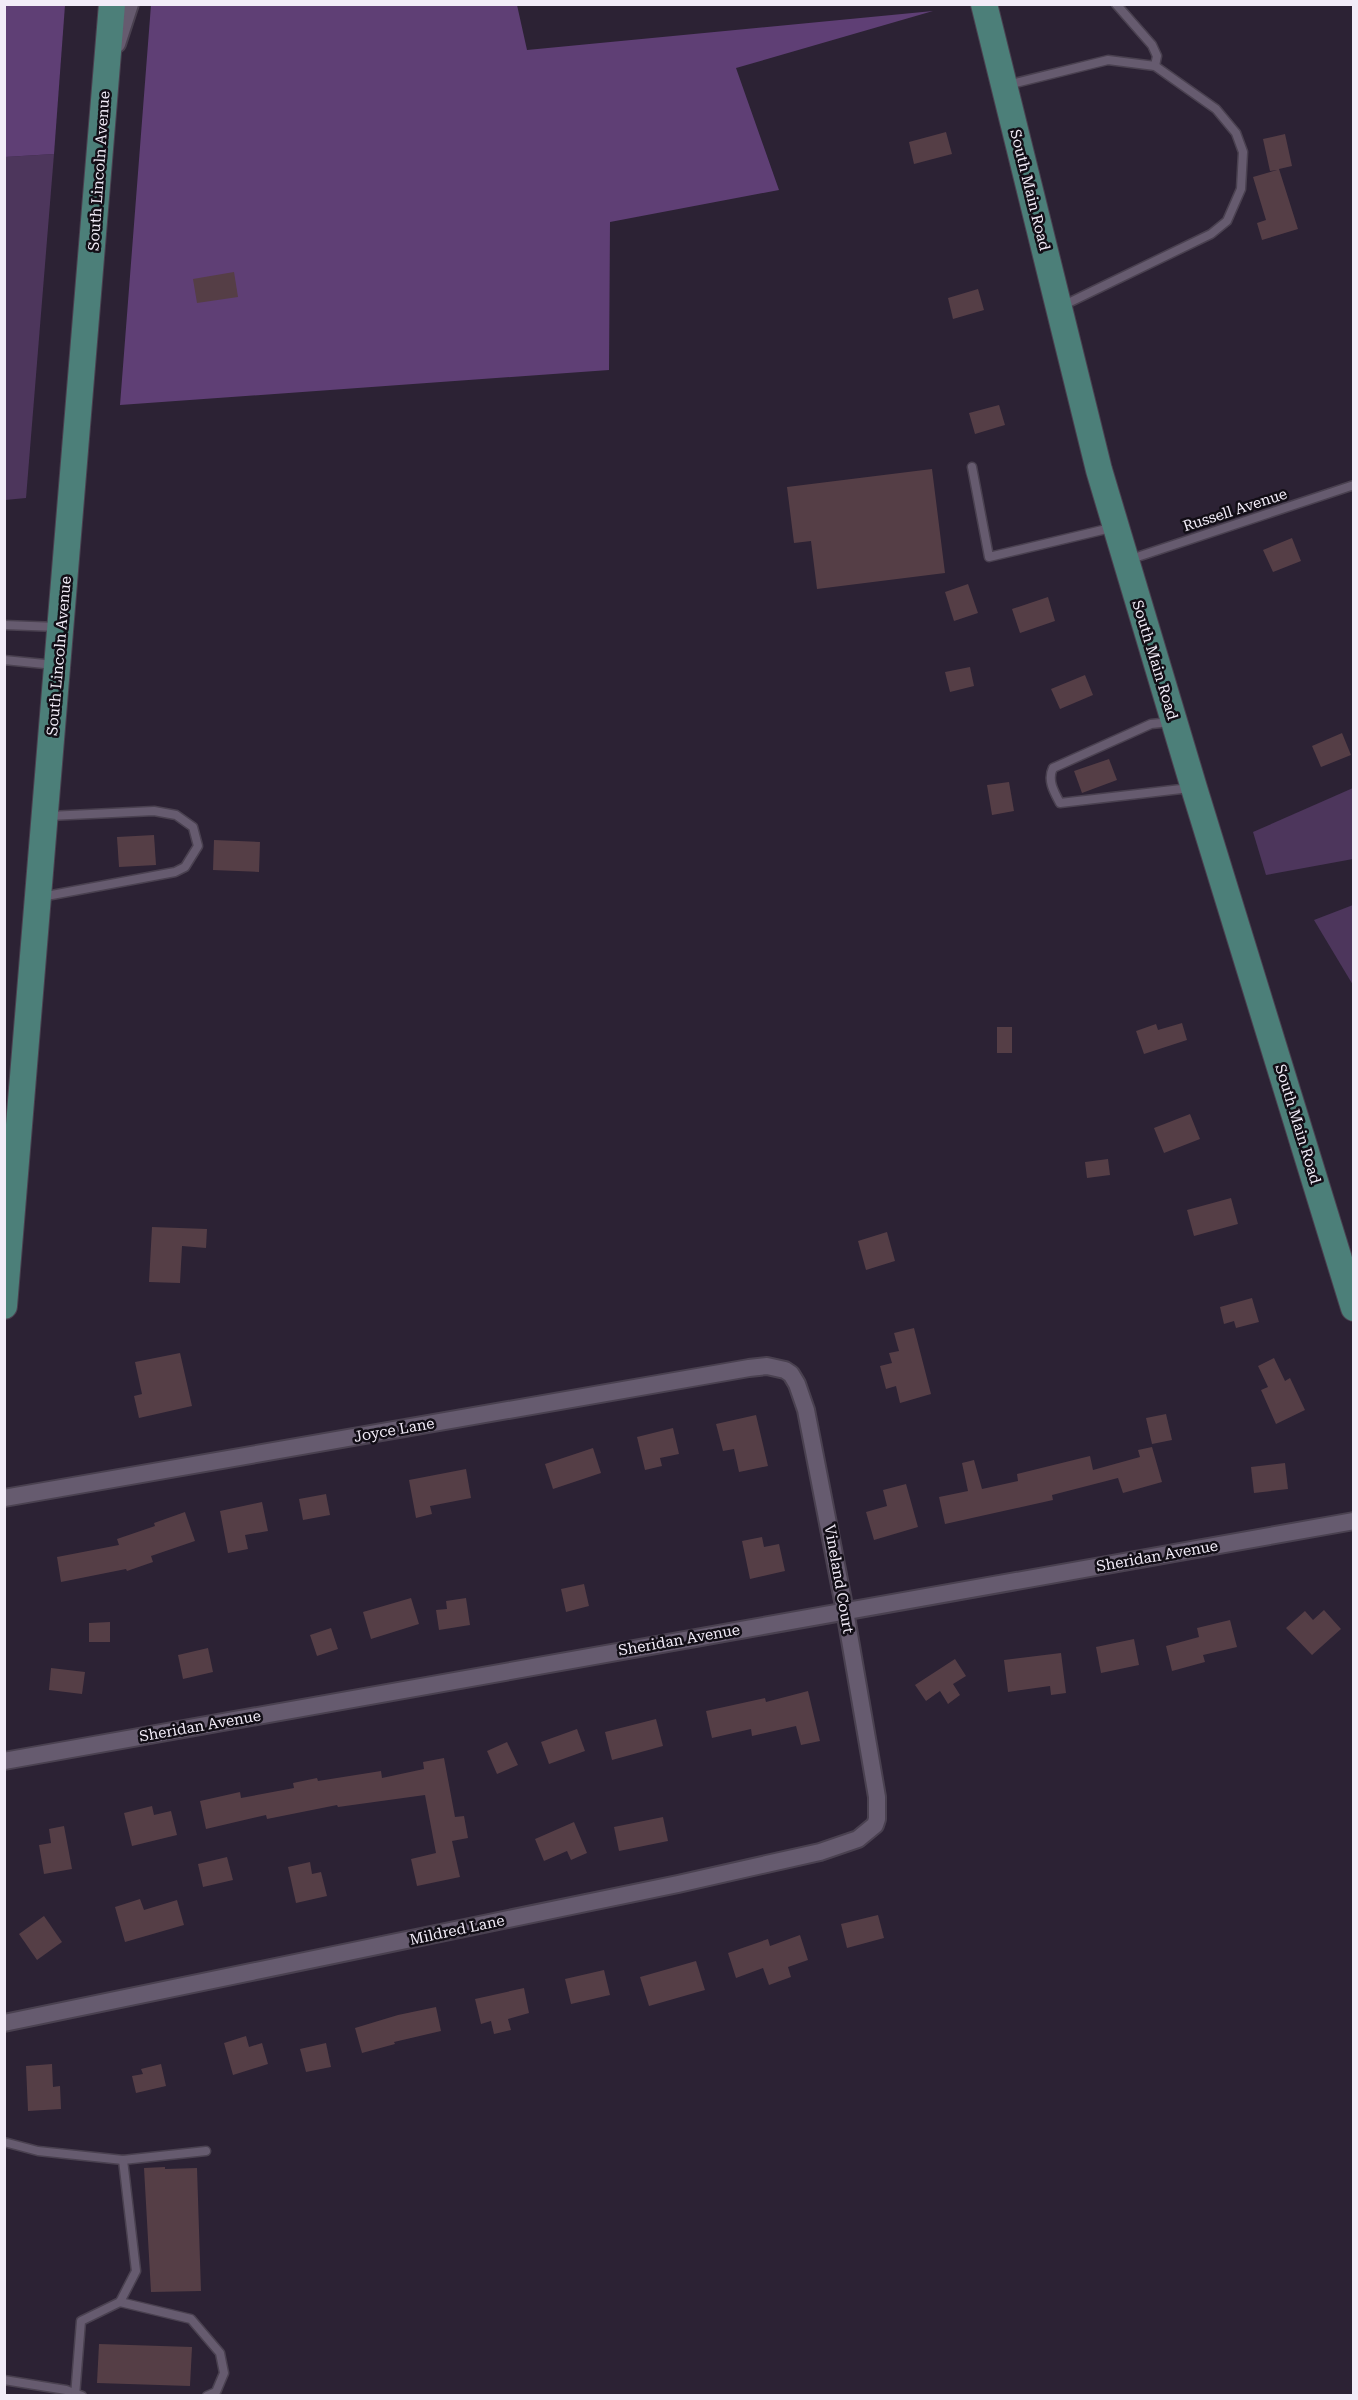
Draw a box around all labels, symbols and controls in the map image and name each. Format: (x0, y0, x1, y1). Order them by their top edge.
street label: South Lincoln Avenue (84, 90, 114, 252)
street label: South Main Road (1006, 127, 1054, 253)
street label: Russell Avenue (1181, 485, 1289, 535)
street label: South Lincoln Avenue (43, 575, 75, 737)
street label: South Main Road (1128, 598, 1182, 723)
street label: South Main Road (1271, 1062, 1325, 1187)
street label: Joyce Lane (352, 1414, 436, 1446)
street label: Vineland Court (821, 1523, 858, 1635)
street label: Sheridan Avenue (1095, 1536, 1219, 1576)
street label: Sheridan Avenue (617, 1620, 741, 1660)
street label: Sheridan Avenue (138, 1706, 262, 1746)
street label: Mildred Lane (408, 1911, 506, 1949)

